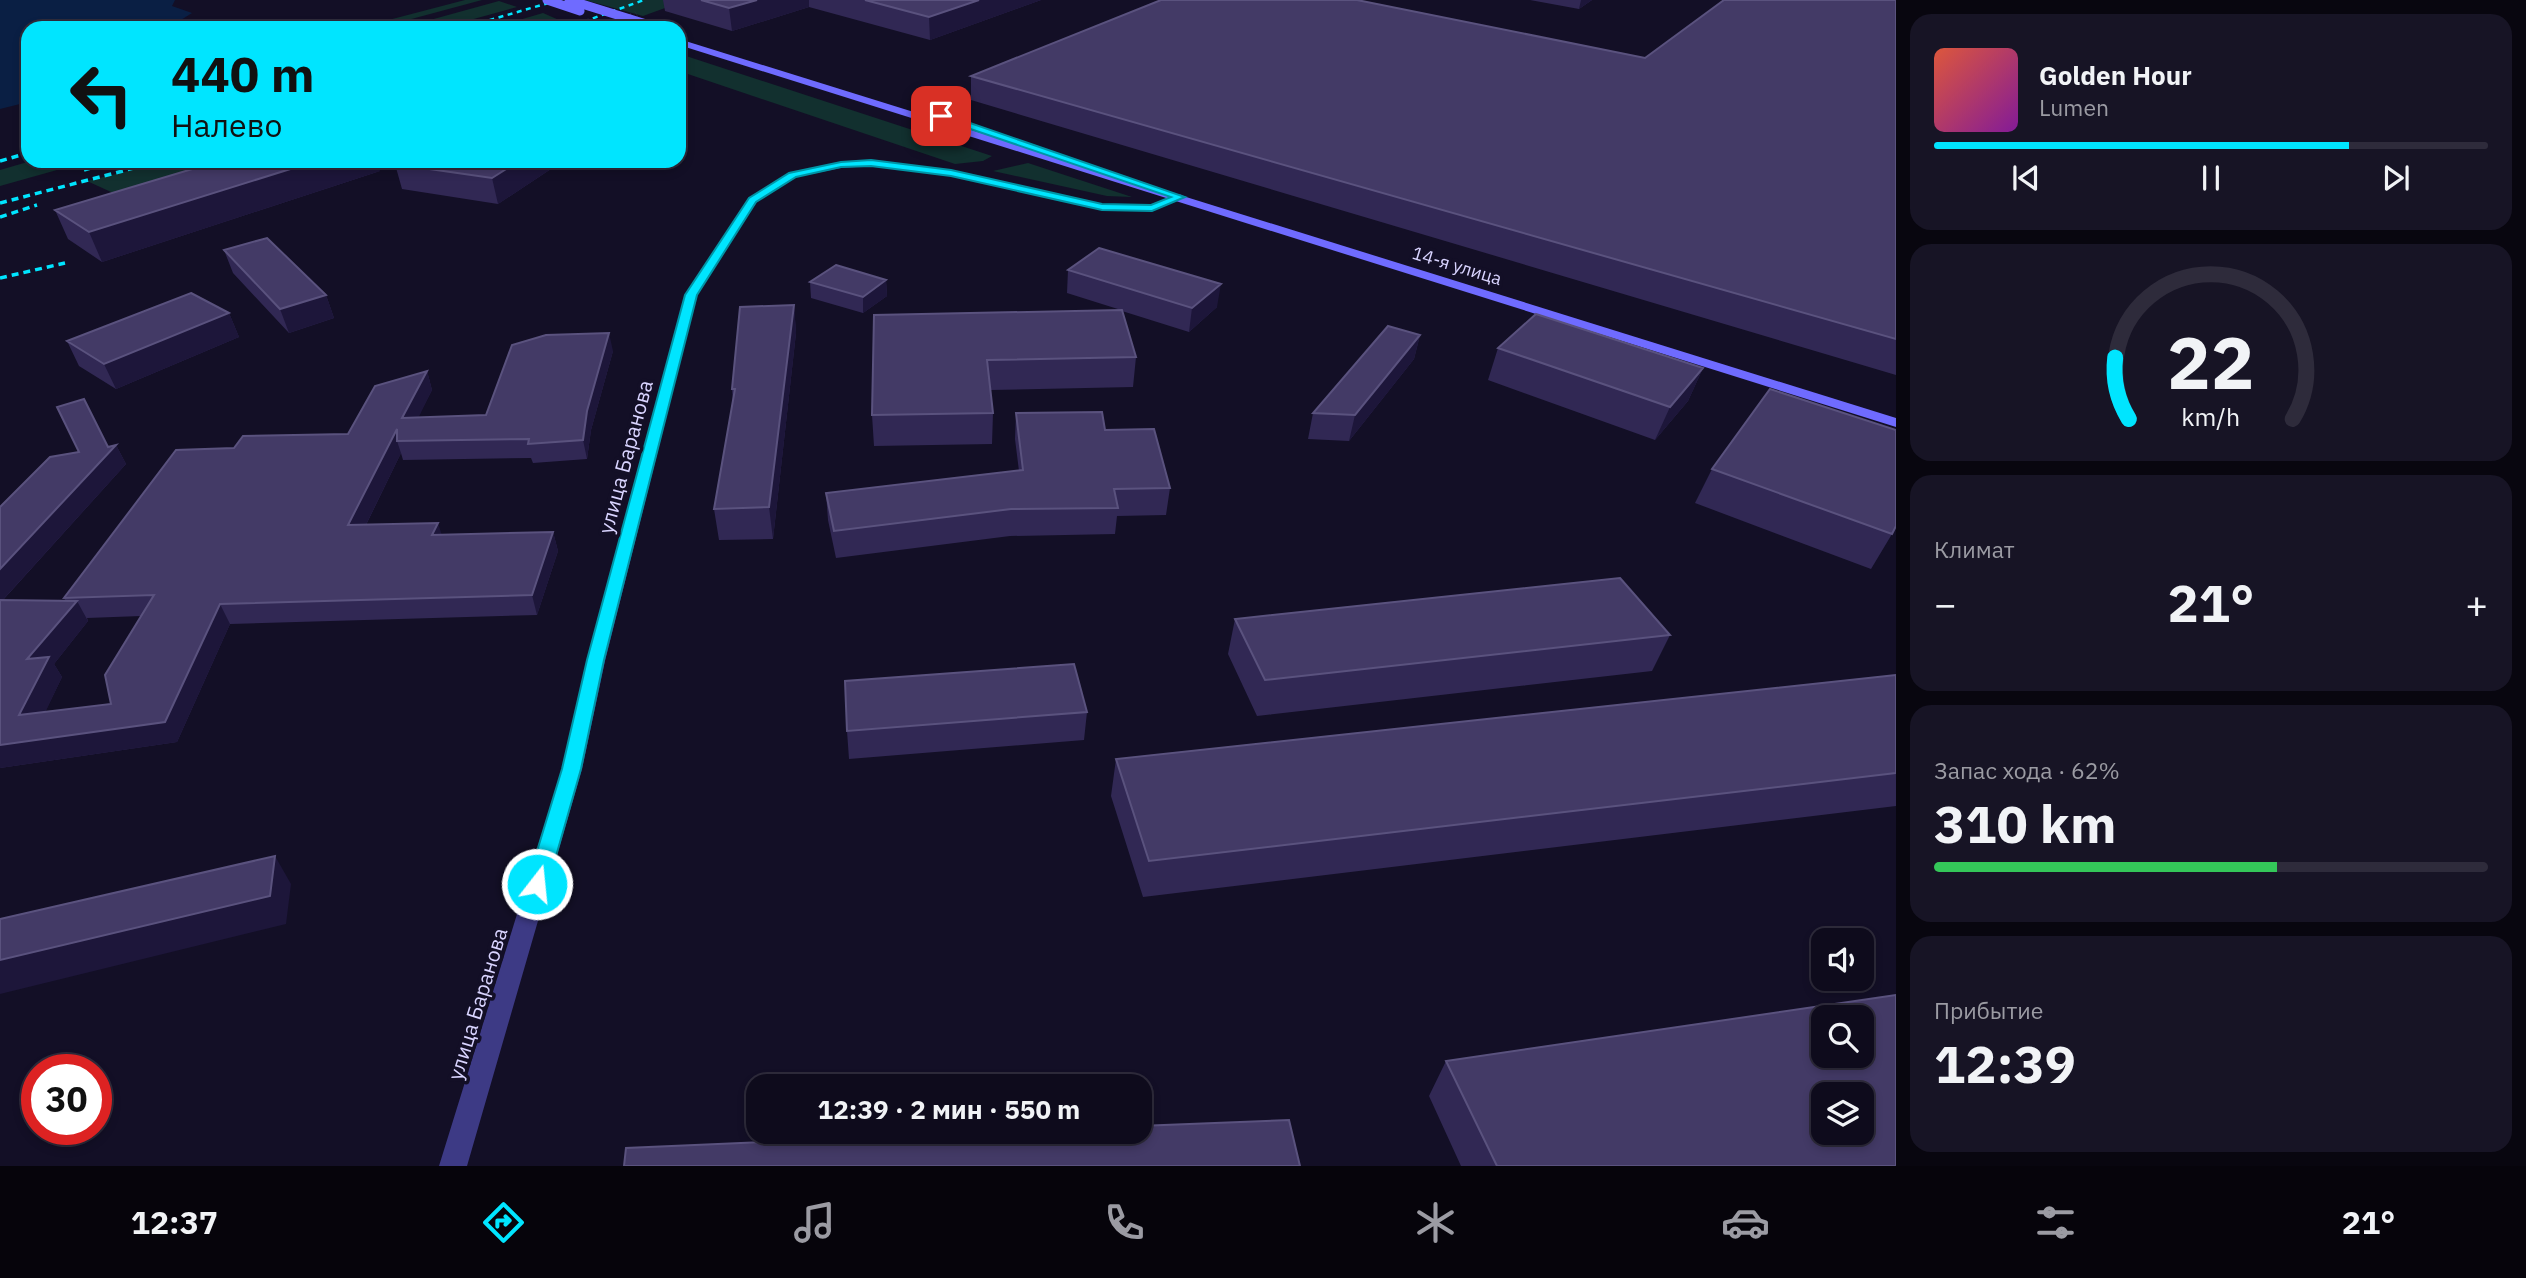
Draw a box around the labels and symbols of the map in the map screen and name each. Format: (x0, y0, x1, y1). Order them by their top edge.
pin (911, 86, 971, 146)
street label: 14-я улица (1410, 241, 1505, 290)
street label: улица Баранова (591, 377, 659, 537)
position arrow (500, 847, 574, 921)
street label: улица Баранова (441, 924, 514, 1083)
speed limit sign: 30 (21, 1054, 112, 1145)

